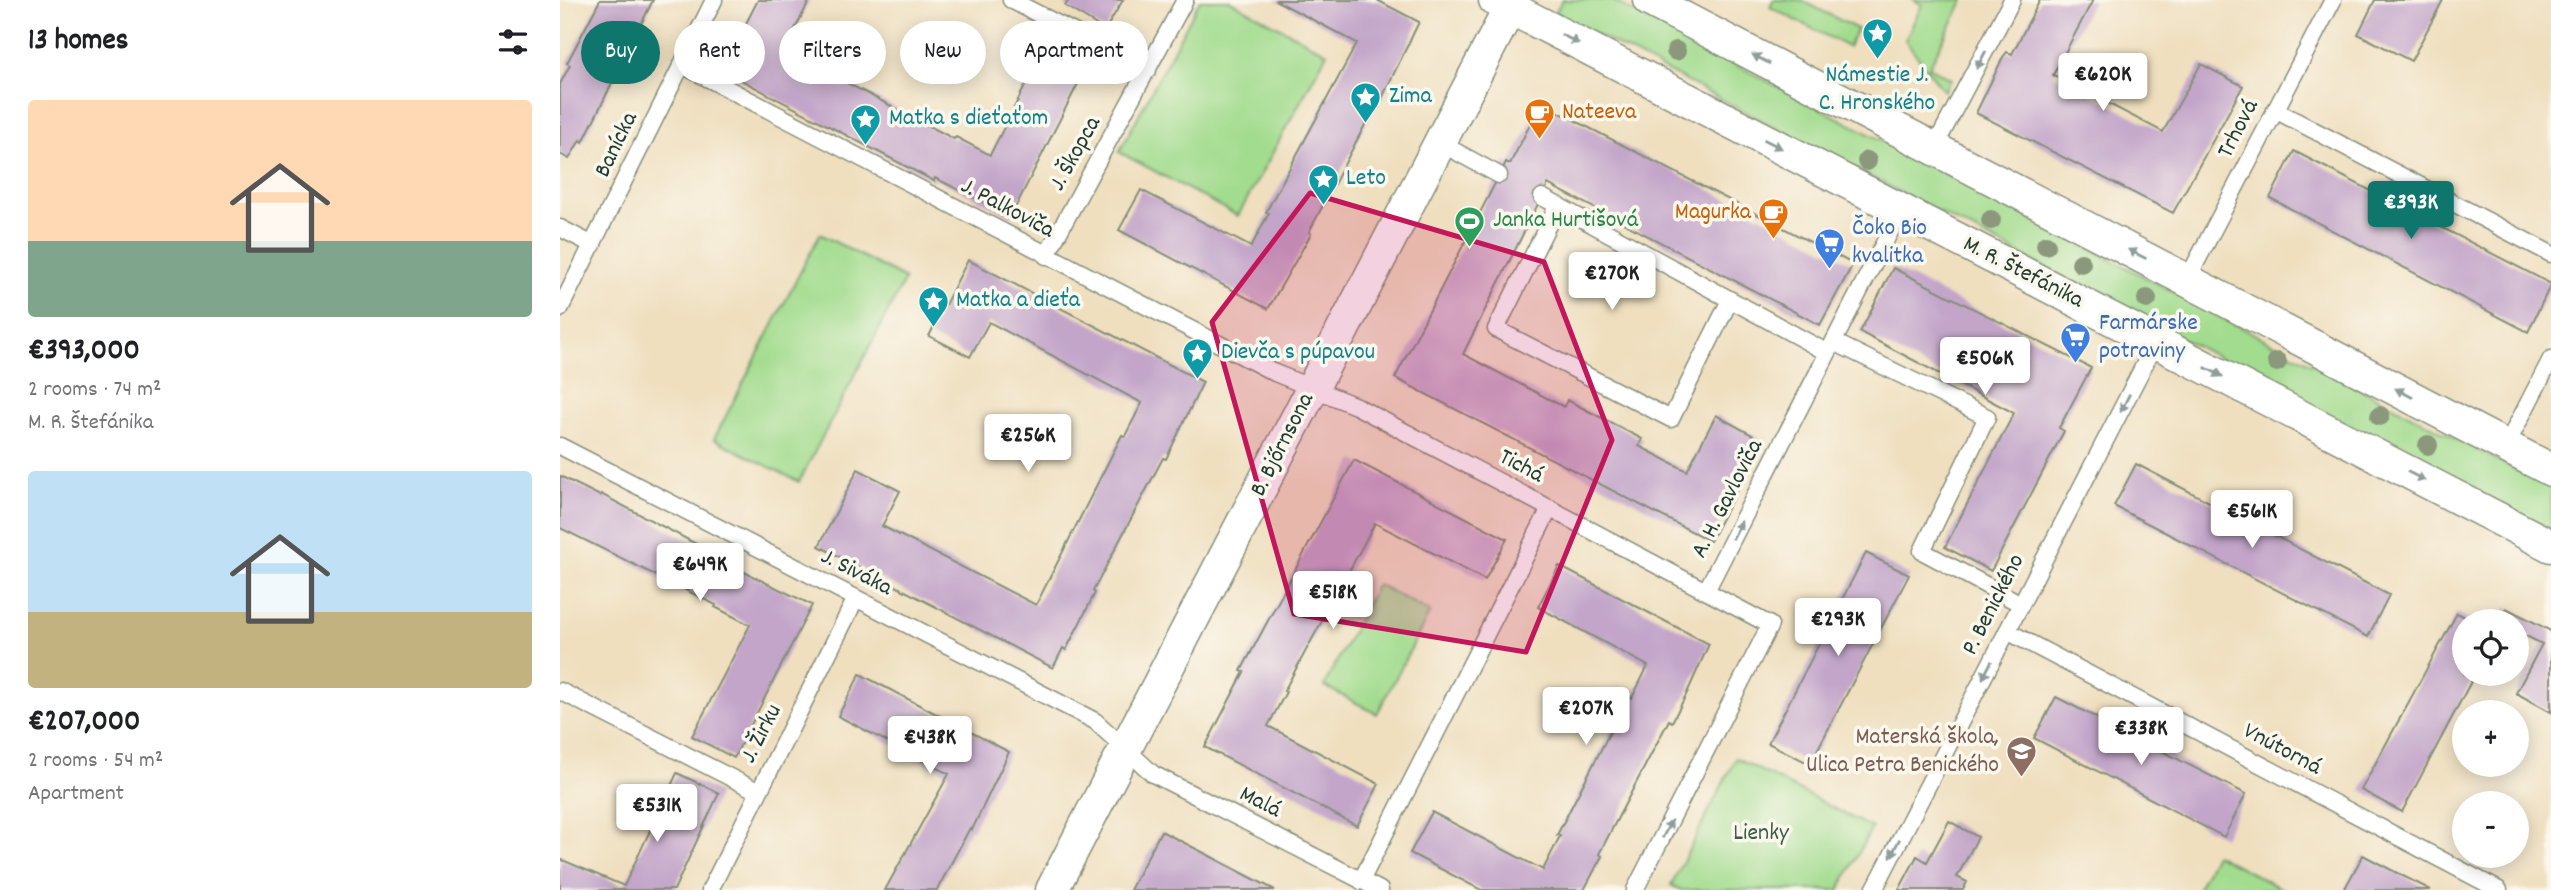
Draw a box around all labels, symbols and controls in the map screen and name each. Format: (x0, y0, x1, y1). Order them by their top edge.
place icon: Námestie J. C. Hronského (1860, 17, 1894, 61)
text: 13 homes (28, 21, 128, 64)
chip: Buy (581, 21, 660, 84)
chip: Rent (674, 21, 765, 84)
chip: Filters (779, 21, 886, 84)
chip: New (900, 21, 986, 84)
chip: Apartment (1000, 21, 1148, 84)
icon: filters (494, 23, 532, 61)
one-way arrow (1561, 33, 1580, 45)
one-way arrow (1975, 51, 1987, 71)
one-way arrow (1751, 53, 1771, 64)
pin: €620K (2054, 54, 2152, 113)
place label: Námestie J. C. Hronského (1819, 59, 1935, 121)
text: €620K (2074, 59, 2132, 92)
place icon: Zima (1349, 80, 1383, 124)
place label: Zima (1389, 80, 1432, 114)
street label: Trhová (2210, 94, 2268, 164)
cafe icon: Nateeva (1522, 96, 1556, 140)
place label: Nateeva (1562, 96, 1637, 130)
place icon: Matka s dieťaťom (849, 102, 883, 146)
place label: Matka s dieťaťom (889, 102, 1048, 136)
street label: Banícka (587, 106, 648, 183)
street label: J. Škopca (1042, 110, 1111, 197)
one-way arrow (1763, 137, 1783, 149)
icon: home (217, 145, 343, 271)
place icon: Leto (1306, 162, 1340, 206)
place label: Leto (1346, 162, 1386, 196)
street label: J. Palkoviča (954, 170, 1061, 248)
pin: €393K (2362, 182, 2460, 241)
text: €393K (2384, 187, 2438, 220)
place label: Magurka (1675, 196, 1752, 230)
cafe icon: Magurka (1757, 196, 1791, 240)
sports icon: Janka Hurtišová (1453, 204, 1487, 248)
place label: Janka Hurtišová (1493, 204, 1639, 238)
place label: Čoko Bio kvalitka (1852, 212, 1927, 274)
supermarket icon: Čoko Bio kvalitka (1812, 226, 1846, 270)
street label: M. R. Štefánika (1957, 228, 2090, 318)
one-way arrow (2127, 248, 2146, 260)
pin: €270K (1563, 252, 1661, 312)
text: €270K (1585, 258, 1639, 291)
place icon: Matka a dieťa (916, 284, 950, 328)
place label: Matka a dieťa (956, 284, 1081, 318)
place label: Farmárske potraviny (2099, 307, 2198, 369)
supermarket icon: Farmárske potraviny (2059, 321, 2093, 365)
text: €393,000 (28, 331, 140, 374)
place icon: Dievča s púpavou (1181, 336, 1215, 380)
place label: Dievča s púpavou (1221, 336, 1375, 370)
pin: €506K (1936, 338, 2034, 397)
text: €506K (1956, 343, 2014, 376)
one-way arrow (2204, 366, 2224, 378)
text: 2 rooms · 74 m² (28, 374, 161, 407)
street label: B. Bjőrnsona (1242, 387, 1324, 503)
one-way arrow (2393, 387, 2413, 399)
one-way arrow (2119, 393, 2130, 413)
text: M. R. Štefánika (28, 407, 154, 440)
pin: €256K (979, 414, 1077, 474)
text: €256K (1000, 420, 1056, 453)
street label: A. H. Gavloviča (1683, 433, 1773, 564)
street label: Tichá (1492, 441, 1550, 493)
one-way arrow (2406, 471, 2426, 482)
pin: €561K (2203, 490, 2301, 550)
text: €561K (2227, 496, 2277, 529)
icon: home (217, 516, 343, 642)
one-way arrow (1732, 520, 1743, 540)
street label: J. Siváka (814, 541, 898, 606)
pin: €649K (651, 544, 749, 603)
text: €649K (673, 549, 727, 582)
street label: P. Benického (1954, 549, 2034, 661)
pin: €518K (1284, 572, 1382, 631)
text: €518K (1309, 577, 1357, 610)
pin: €293K (1789, 598, 1887, 658)
text: €293K (1811, 604, 1865, 637)
map controls (2452, 609, 2529, 868)
button: locate (2452, 609, 2529, 686)
one-way arrow (1981, 660, 1992, 680)
pin: €207K (1537, 688, 1635, 747)
text: €207K (1559, 693, 1613, 726)
street label: J. Žirku (733, 698, 791, 770)
button: + (2452, 700, 2529, 777)
text: €207,000 (28, 702, 140, 745)
pin: €338K (2092, 708, 2190, 767)
text: €338K (2114, 713, 2168, 746)
street label: Vnútorná (2237, 715, 2327, 785)
pin: €438K (881, 716, 979, 776)
place label: Materská škola, Ulica Petra Benického (1806, 721, 1999, 783)
text: €438K (904, 722, 956, 755)
school or university icon: Materská škola, Ulica Petra Benického (2005, 735, 2039, 779)
text: 2 rooms · 54 m² (28, 745, 163, 778)
text: Apartment (28, 778, 124, 811)
street label: Malá (1233, 778, 1287, 828)
pin: €531K (608, 784, 706, 844)
text: €531K (632, 790, 682, 823)
button: − (2452, 791, 2529, 868)
park label: Lienky (1733, 817, 1790, 851)
one-way arrow (1661, 819, 1672, 839)
one-way arrow (1890, 838, 1901, 858)

